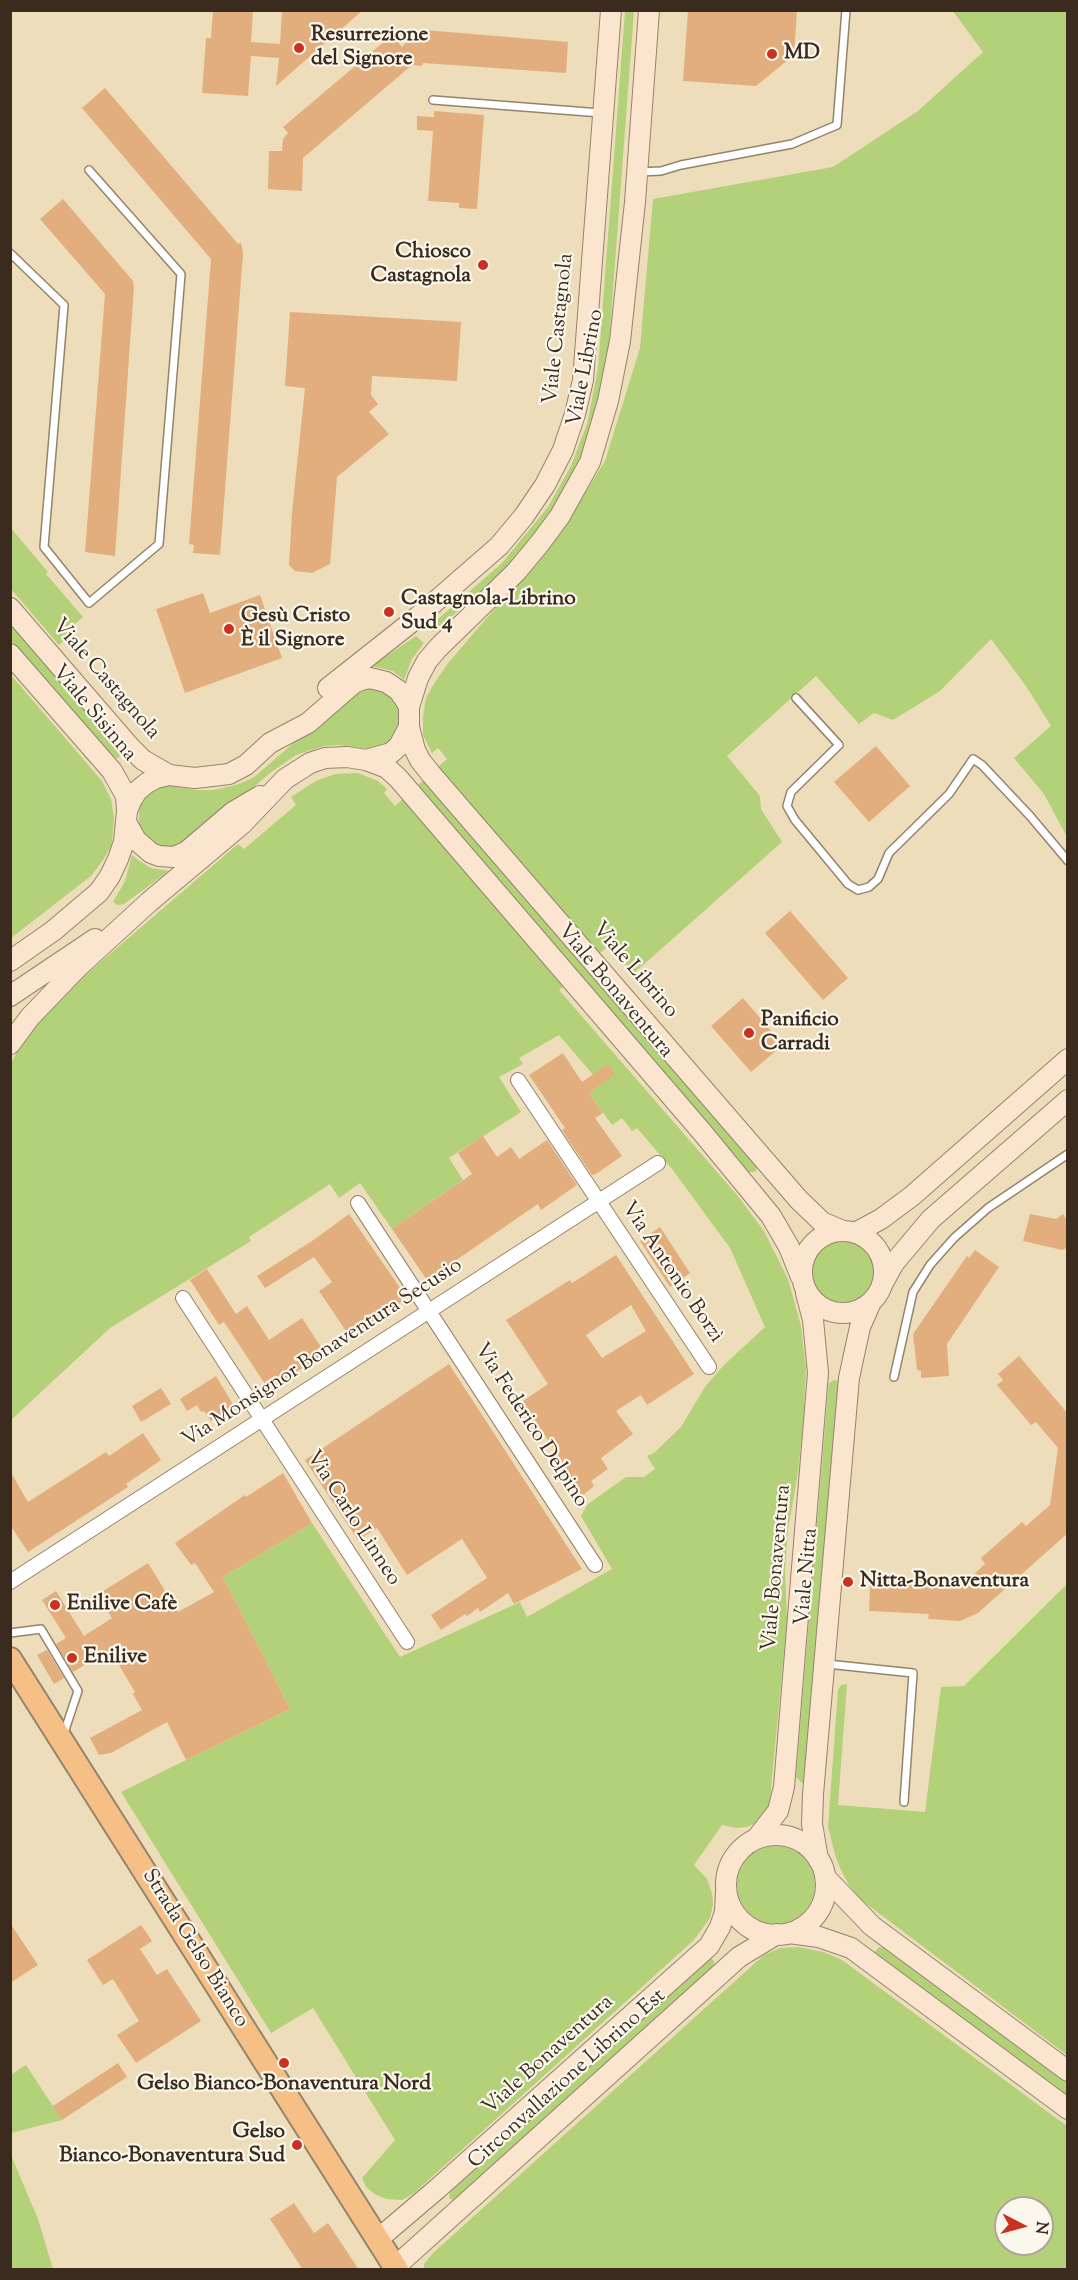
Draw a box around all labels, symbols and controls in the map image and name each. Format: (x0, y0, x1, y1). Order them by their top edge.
place label: Resurrezione del Signore (311, 23, 428, 73)
marker: Resurrezione del Signore (292, 41, 306, 55)
place label: MD (784, 41, 820, 67)
marker: MD (765, 47, 779, 61)
place label: Chiosco Castagnola (370, 240, 471, 290)
street label: Viale Castagnola (540, 252, 580, 406)
marker: Chiosco Castagnola (476, 258, 490, 272)
street label: Viale Librino (563, 307, 611, 429)
place label: Castagnola-Librino Sud 4 (401, 587, 576, 637)
place label: Gesù Cristo È il Signore (241, 604, 350, 654)
marker: Castagnola-Librino Sud 4 (382, 605, 396, 619)
street label: Viale Castagnola (46, 614, 164, 746)
marker: Gesù Cristo È il Signore (222, 622, 236, 636)
street label: Viale Sisinna (45, 661, 141, 767)
street label: Viale Librino (586, 918, 682, 1024)
street label: Viale Bonaventura (551, 920, 677, 1064)
place label: Panificio Carradi (761, 1008, 839, 1058)
marker: Panificio Carradi (742, 1026, 756, 1040)
street label: Via Antonio Borzì (615, 1198, 727, 1348)
street label: Via Monsignor Bonaventura Secusio (178, 1254, 468, 1454)
street label: Via Federico Delpino (467, 1339, 593, 1513)
street label: Via Carlo Linneo (299, 1447, 405, 1591)
street label: Viale Bonaventura (758, 1484, 798, 1652)
street label: Viale Nitta (791, 1527, 825, 1627)
place label: Nitta-Bonaventura (860, 1569, 1029, 1595)
marker: Nitta-Bonaventura (841, 1575, 855, 1589)
place label: Enilive Cafè (67, 1592, 177, 1618)
marker: Enilive Cafè (48, 1598, 62, 1612)
place label: Enilive (84, 1645, 147, 1671)
marker: Enilive (65, 1651, 79, 1665)
street label: Strada Gelso Bianco (135, 1865, 253, 2033)
street label: Circonvallazione Librino Est (464, 1985, 672, 2175)
street label: Viale Bonaventura (479, 1991, 619, 2121)
marker: Gelso Bianco-Bonaventura Nord (277, 2056, 291, 2070)
place label: Gelso Bianco-Bonaventura Nord (137, 2072, 431, 2098)
place label: Gelso Bianco-Bonaventura Sud (59, 2120, 285, 2170)
marker: Gelso Bianco-Bonaventura Sud (290, 2138, 304, 2152)
north arrow (994, 2196, 1054, 2256)
text: N (1028, 2220, 1053, 2235)

